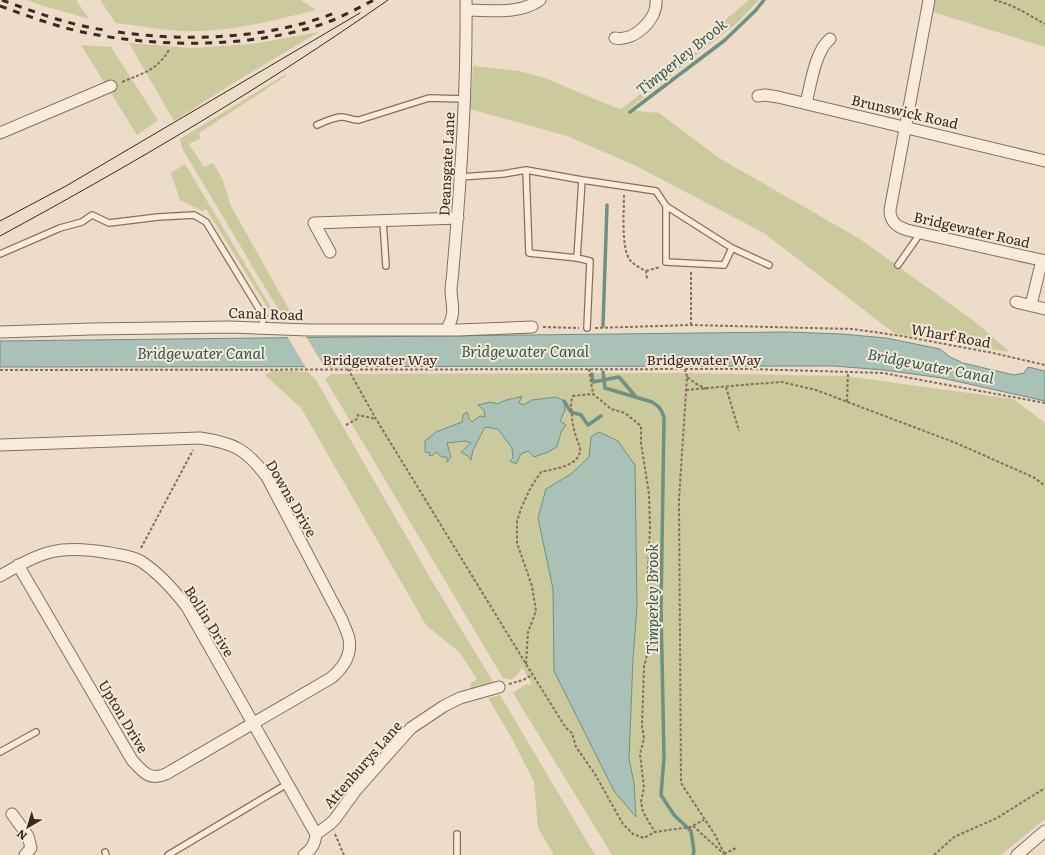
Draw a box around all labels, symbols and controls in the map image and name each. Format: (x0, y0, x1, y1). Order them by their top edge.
water label: Timperley Brook (631, 12, 732, 100)
street label: Brunswick Road (850, 89, 961, 133)
street label: Deansgate Lane (433, 112, 459, 216)
street label: Bridgewater Road (912, 206, 1033, 252)
street label: Canal Road (228, 302, 304, 324)
street label: Wharf Road (909, 318, 993, 352)
water label: Bridgewater Canal (461, 339, 590, 362)
water label: Bridgewater Canal (137, 341, 266, 364)
water label: Bridgewater Canal (866, 341, 997, 389)
street label: Bridgewater Way (323, 349, 438, 369)
street label: Bridgewater Way (647, 349, 762, 369)
street label: Downs Drive (262, 456, 322, 540)
water label: Timperley Brook (640, 543, 663, 654)
street label: Bollin Drive (180, 582, 240, 660)
street label: Upton Drive (94, 676, 154, 756)
street label: Attenburys Lane (318, 716, 406, 812)
north arrow (8, 807, 48, 847)
text: N (13, 827, 30, 845)

